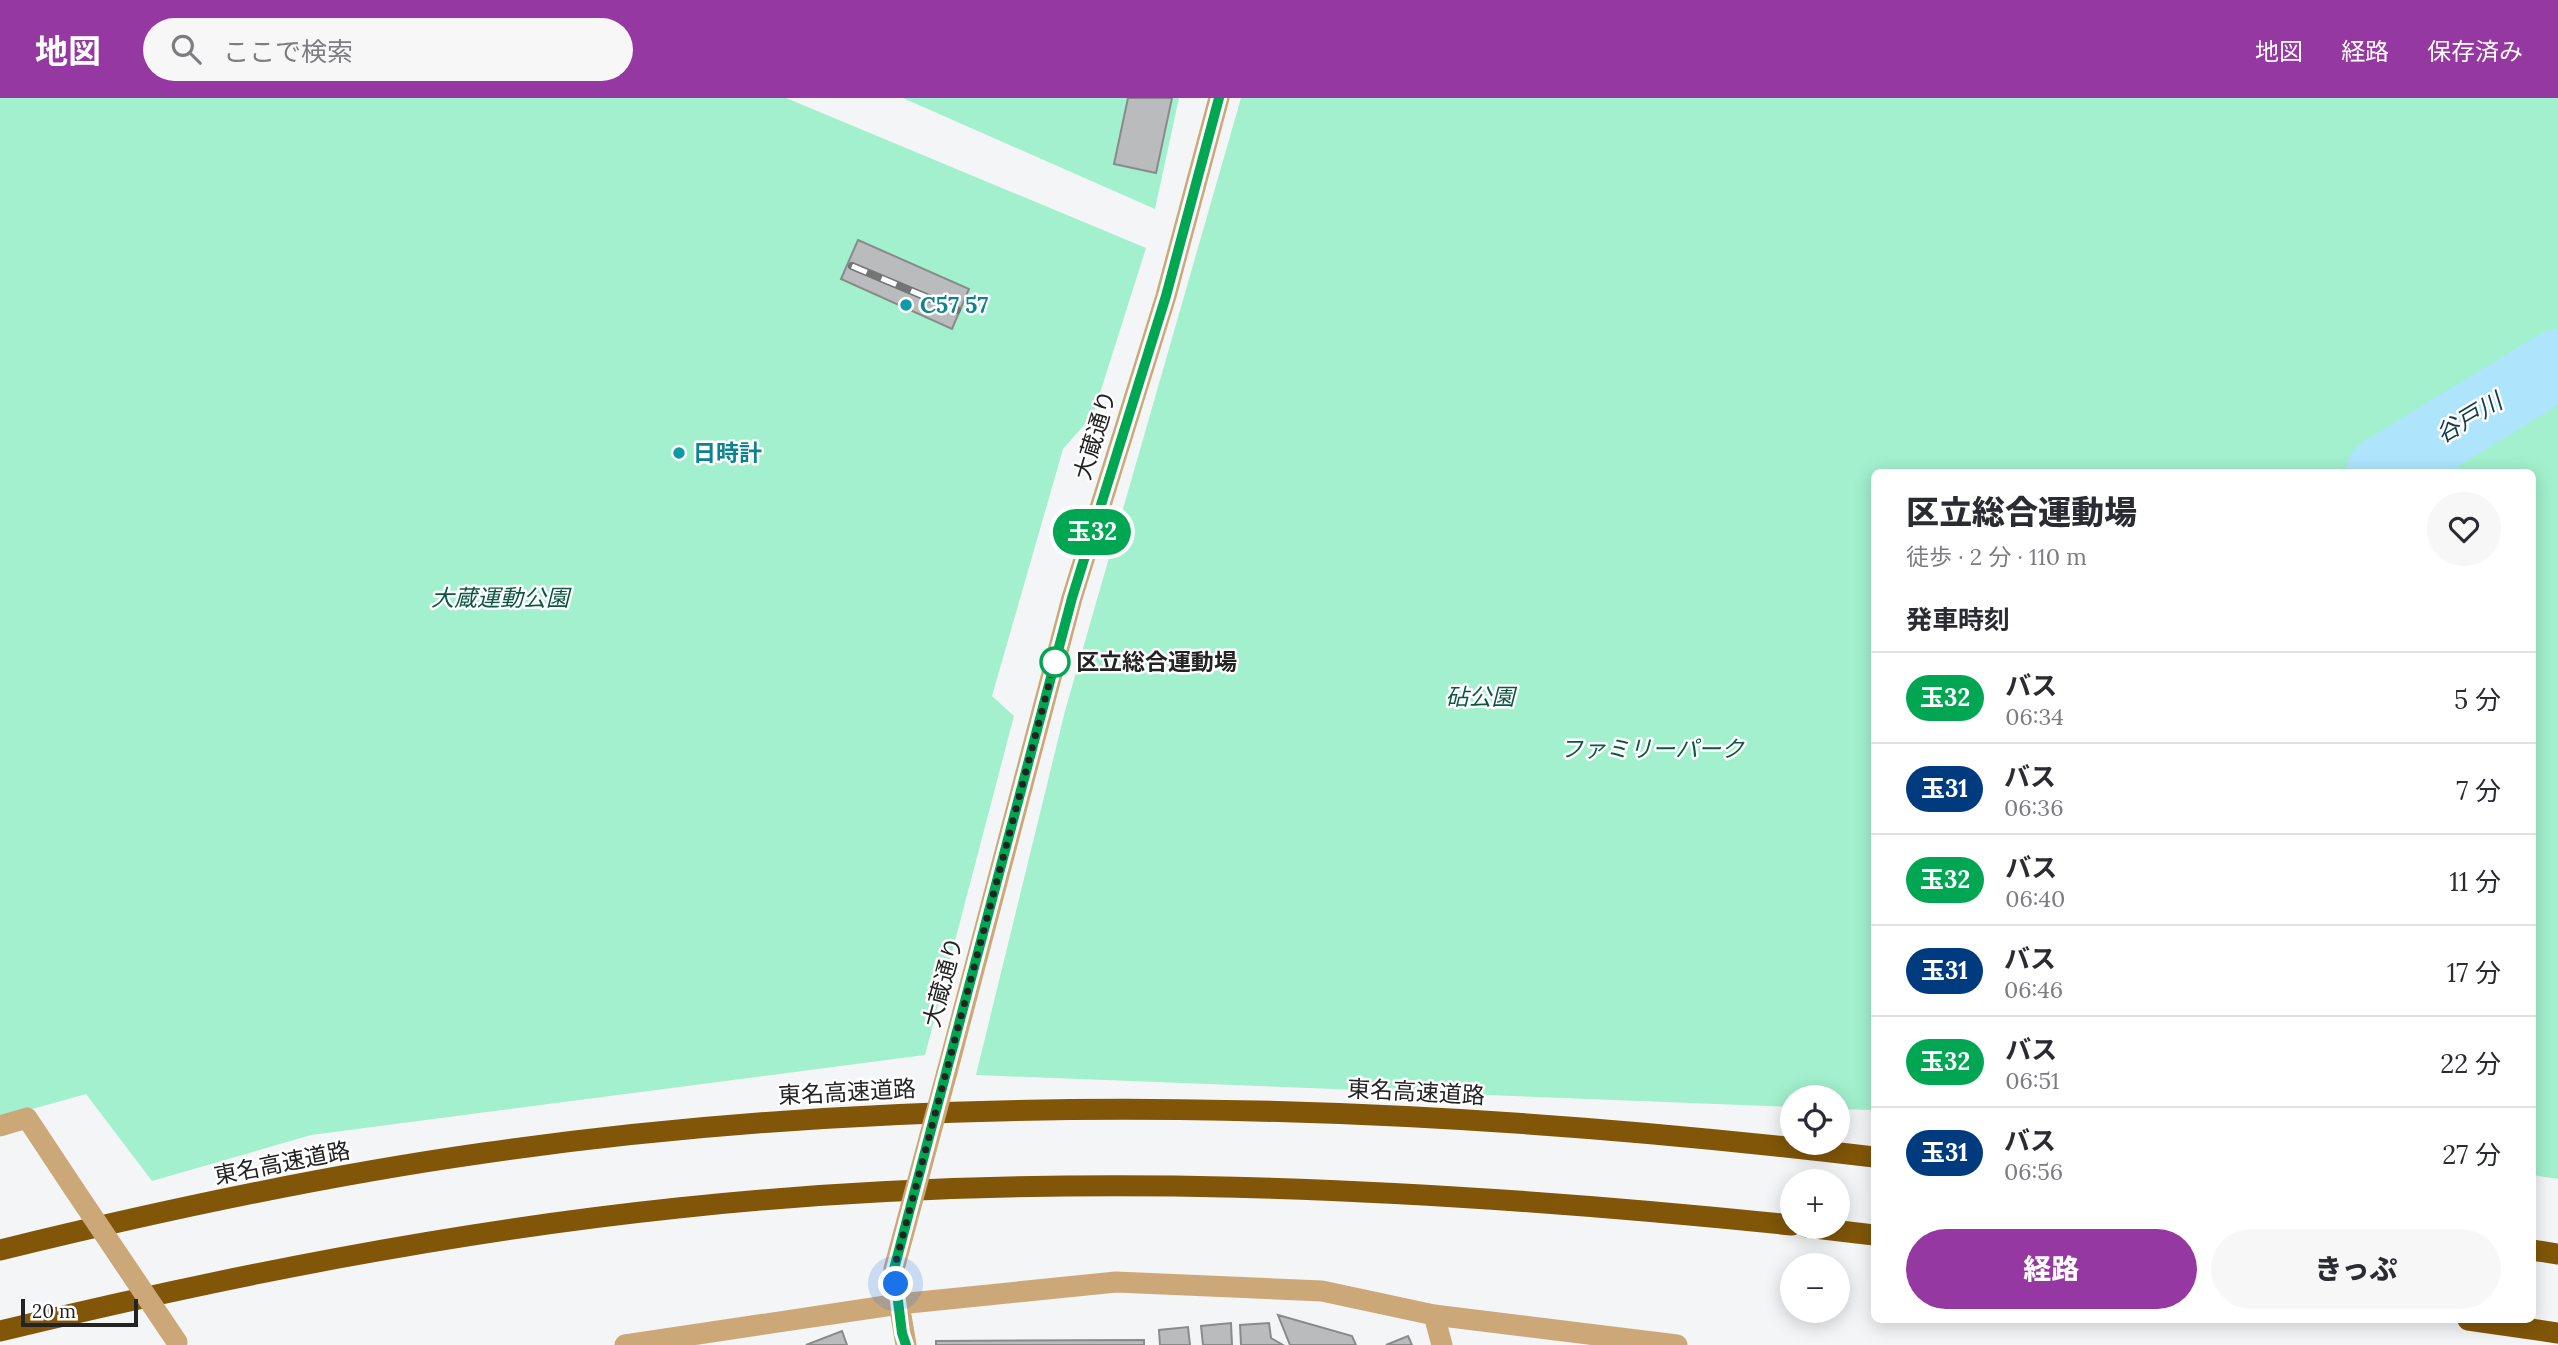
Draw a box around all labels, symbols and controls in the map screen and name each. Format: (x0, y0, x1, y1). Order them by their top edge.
search box (143, 18, 633, 81)
text: 地図 (35, 30, 101, 72)
icon: search (167, 30, 205, 68)
text: ここで検索 (223, 35, 353, 68)
text: 地図 (2255, 36, 2303, 67)
text: 経路 (2341, 36, 2389, 67)
text: 保存済み (2427, 36, 2523, 67)
place label: C57 57 (920, 290, 989, 319)
marker: C57 57 (898, 297, 914, 313)
water label: 谷戸川 (2430, 384, 2510, 449)
street label: 大蔵通り (1067, 387, 1122, 483)
place label: 日時計 (693, 438, 762, 467)
marker: 日時計 (671, 445, 687, 461)
text: 区立総合運動場 (1906, 491, 2137, 533)
button: heart (2427, 492, 2501, 566)
line badge: 玉32 (1052, 509, 1132, 555)
text: 玉32 (1067, 516, 1117, 547)
text: 徒歩 · 2 分 · 110 m (1906, 542, 2087, 571)
park label: 大蔵運動公園 (431, 583, 572, 612)
text: 発車時刻 (1906, 603, 2010, 636)
marker: 区立総合運動場 (1040, 647, 1070, 677)
place label: 区立総合運動場 (1076, 647, 1237, 676)
text: バス (2005, 669, 2057, 702)
park label: 砧公園 (1446, 682, 1518, 711)
text: 玉32 (1920, 682, 1970, 713)
text: 5 分 (2454, 683, 2501, 716)
text: 06:34 (2005, 702, 2064, 731)
park label: ファミリーパーク (1560, 734, 1745, 763)
text: バス (2004, 760, 2056, 793)
text: 玉31 (1921, 773, 1968, 804)
text: 7 分 (2456, 774, 2501, 807)
text: 06:36 (2004, 793, 2063, 822)
text: バス (2005, 851, 2057, 884)
text: 玉32 (1920, 864, 1970, 895)
text: 11 分 (2449, 865, 2501, 898)
text: 06:40 (2005, 884, 2065, 913)
street label: 大蔵通り (917, 934, 968, 1030)
text: バス (2004, 942, 2056, 975)
text: 玉31 (1921, 955, 1968, 986)
text: 17 分 (2447, 956, 2501, 989)
text: 06:46 (2004, 975, 2063, 1004)
text: バス (2005, 1033, 2057, 1066)
text: 玉32 (1920, 1046, 1970, 1077)
text: 22 分 (2440, 1047, 2501, 1080)
text: 06:51 (2005, 1066, 2059, 1095)
street label: 東名高速道路 (777, 1073, 917, 1110)
street label: 東名高速道路 (1346, 1073, 1486, 1110)
map controls (1780, 1085, 1850, 1323)
button: locate (1780, 1085, 1850, 1155)
text: バス (2004, 1124, 2056, 1157)
street label: 東名高速道路 (211, 1135, 352, 1190)
text: 玉31 (1921, 1137, 1968, 1168)
text: 27 分 (2442, 1138, 2501, 1171)
text: 06:56 (2004, 1157, 2063, 1186)
button: + (1780, 1169, 1850, 1239)
button: 経路 (1906, 1229, 2197, 1309)
button: きっぷ (2211, 1229, 2501, 1309)
button: − (1780, 1253, 1850, 1323)
your location (878, 1266, 913, 1301)
scale bar (21, 1296, 138, 1328)
text: 20 m (32, 1299, 76, 1323)

